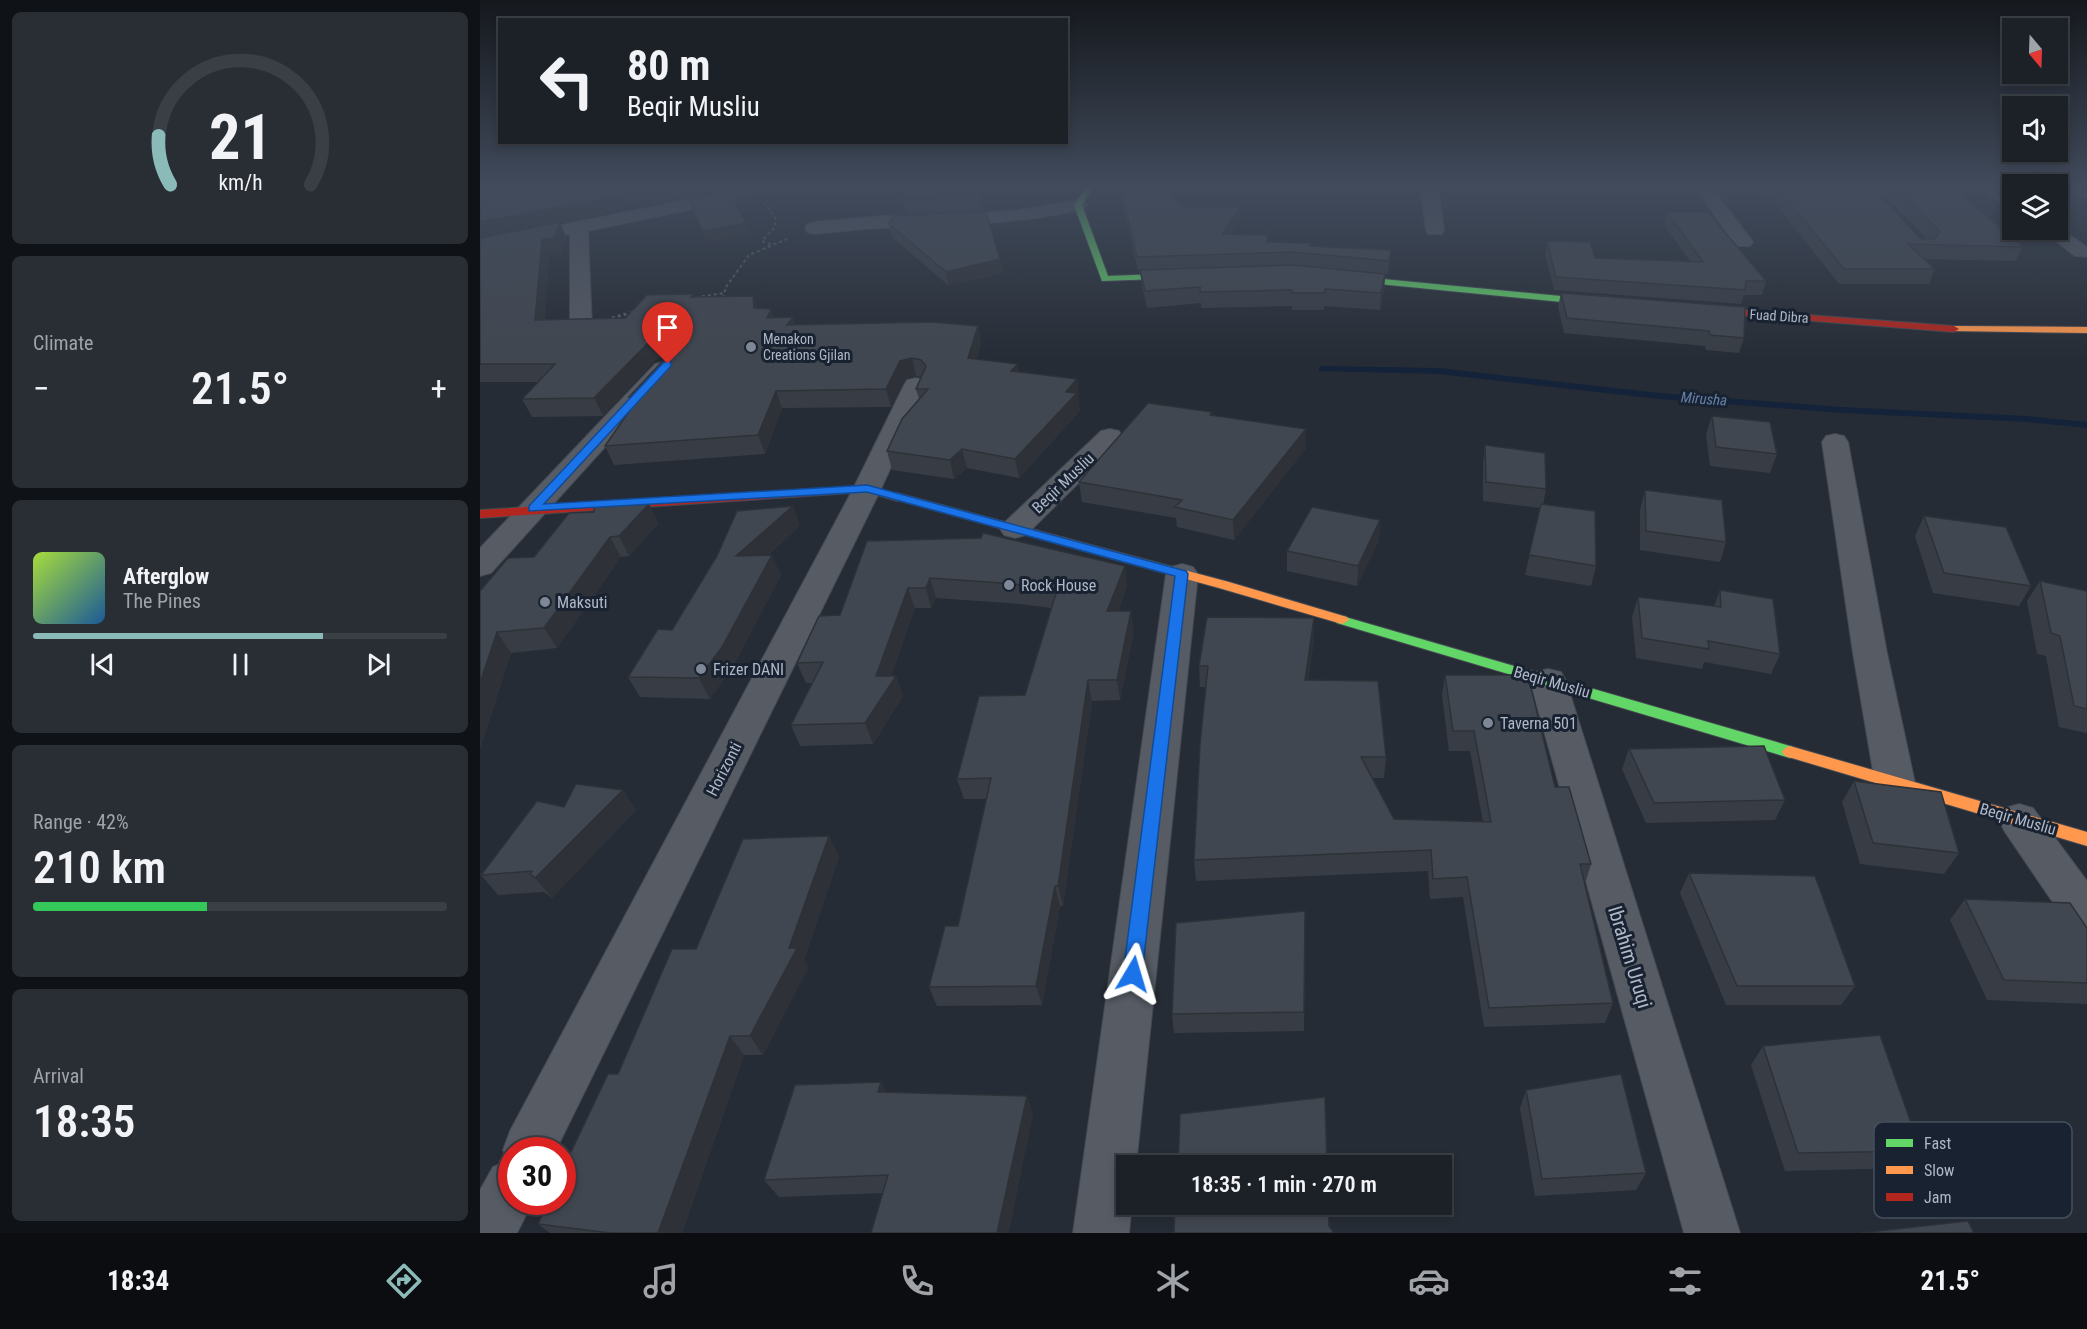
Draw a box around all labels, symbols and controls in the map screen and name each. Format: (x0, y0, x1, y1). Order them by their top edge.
north arrow (2002, 18, 2068, 84)
map controls (2002, 18, 2068, 240)
text: 80 m (627, 41, 710, 90)
icon: left (528, 42, 606, 120)
text: Beqir Musliu (627, 91, 760, 123)
button: sound (2002, 96, 2068, 162)
text: 21 (208, 101, 272, 174)
text: km/h (218, 170, 262, 195)
button: layers (2002, 174, 2068, 240)
pin (642, 302, 693, 364)
street label: Fuad Dibra (1749, 306, 1809, 326)
icon: arrive (651, 311, 684, 344)
text: Climate (33, 331, 93, 355)
place label: Menakon Creations Gjilan (763, 331, 850, 363)
marker: Menakon Creations Gjilan (744, 340, 758, 354)
text: 21.5° (191, 362, 289, 415)
text: − (33, 369, 50, 408)
text: + (431, 369, 447, 408)
water label: Mirusha (1680, 388, 1728, 410)
street label: Beqir Musliu (1028, 449, 1098, 517)
text: Afterglow (123, 564, 209, 589)
place label: Rock House (1021, 576, 1096, 595)
marker: Rock House (1002, 578, 1016, 592)
text: The Pines (123, 589, 201, 613)
place label: Maksuti (557, 593, 607, 612)
marker: Maksuti (538, 595, 552, 609)
icon: previous (86, 648, 119, 681)
icon: pause (224, 648, 257, 681)
icon: next (362, 648, 395, 681)
place label: Frizer DANI (713, 660, 784, 679)
marker: Frizer DANI (694, 662, 708, 676)
street label: Beqir Musliu (1512, 662, 1592, 702)
place label: Taverna 501 (1500, 714, 1577, 733)
marker: Taverna 501 (1481, 716, 1495, 730)
street label: Horizonti (702, 739, 746, 799)
street label: Beqir Musliu (1978, 799, 2058, 839)
text: Range · 42% (33, 810, 129, 834)
text: 210 km (33, 841, 166, 894)
street label: Ibrahim Uruqi (1603, 903, 1657, 1011)
position arrow (1101, 942, 1165, 1006)
text: Arrival (33, 1064, 84, 1088)
text: 18:35 (33, 1095, 135, 1148)
legend (1874, 1122, 2072, 1218)
text: Fast (1924, 1134, 1951, 1153)
speed limit sign: 30 (498, 1137, 576, 1215)
text: Slow (1924, 1161, 1954, 1180)
text: 18:35 · 1 min · 270 m (1191, 1172, 1377, 1197)
text: Jam (1924, 1188, 1951, 1207)
icon: directions (383, 1260, 425, 1302)
icon: music (640, 1260, 682, 1302)
icon: phone (896, 1260, 938, 1302)
icon: climate (1152, 1260, 1194, 1302)
icon: car (1408, 1260, 1450, 1302)
icon: filters (1664, 1260, 1706, 1302)
text: 18:34 (107, 1265, 169, 1297)
text: 21.5° (1921, 1265, 1980, 1297)

